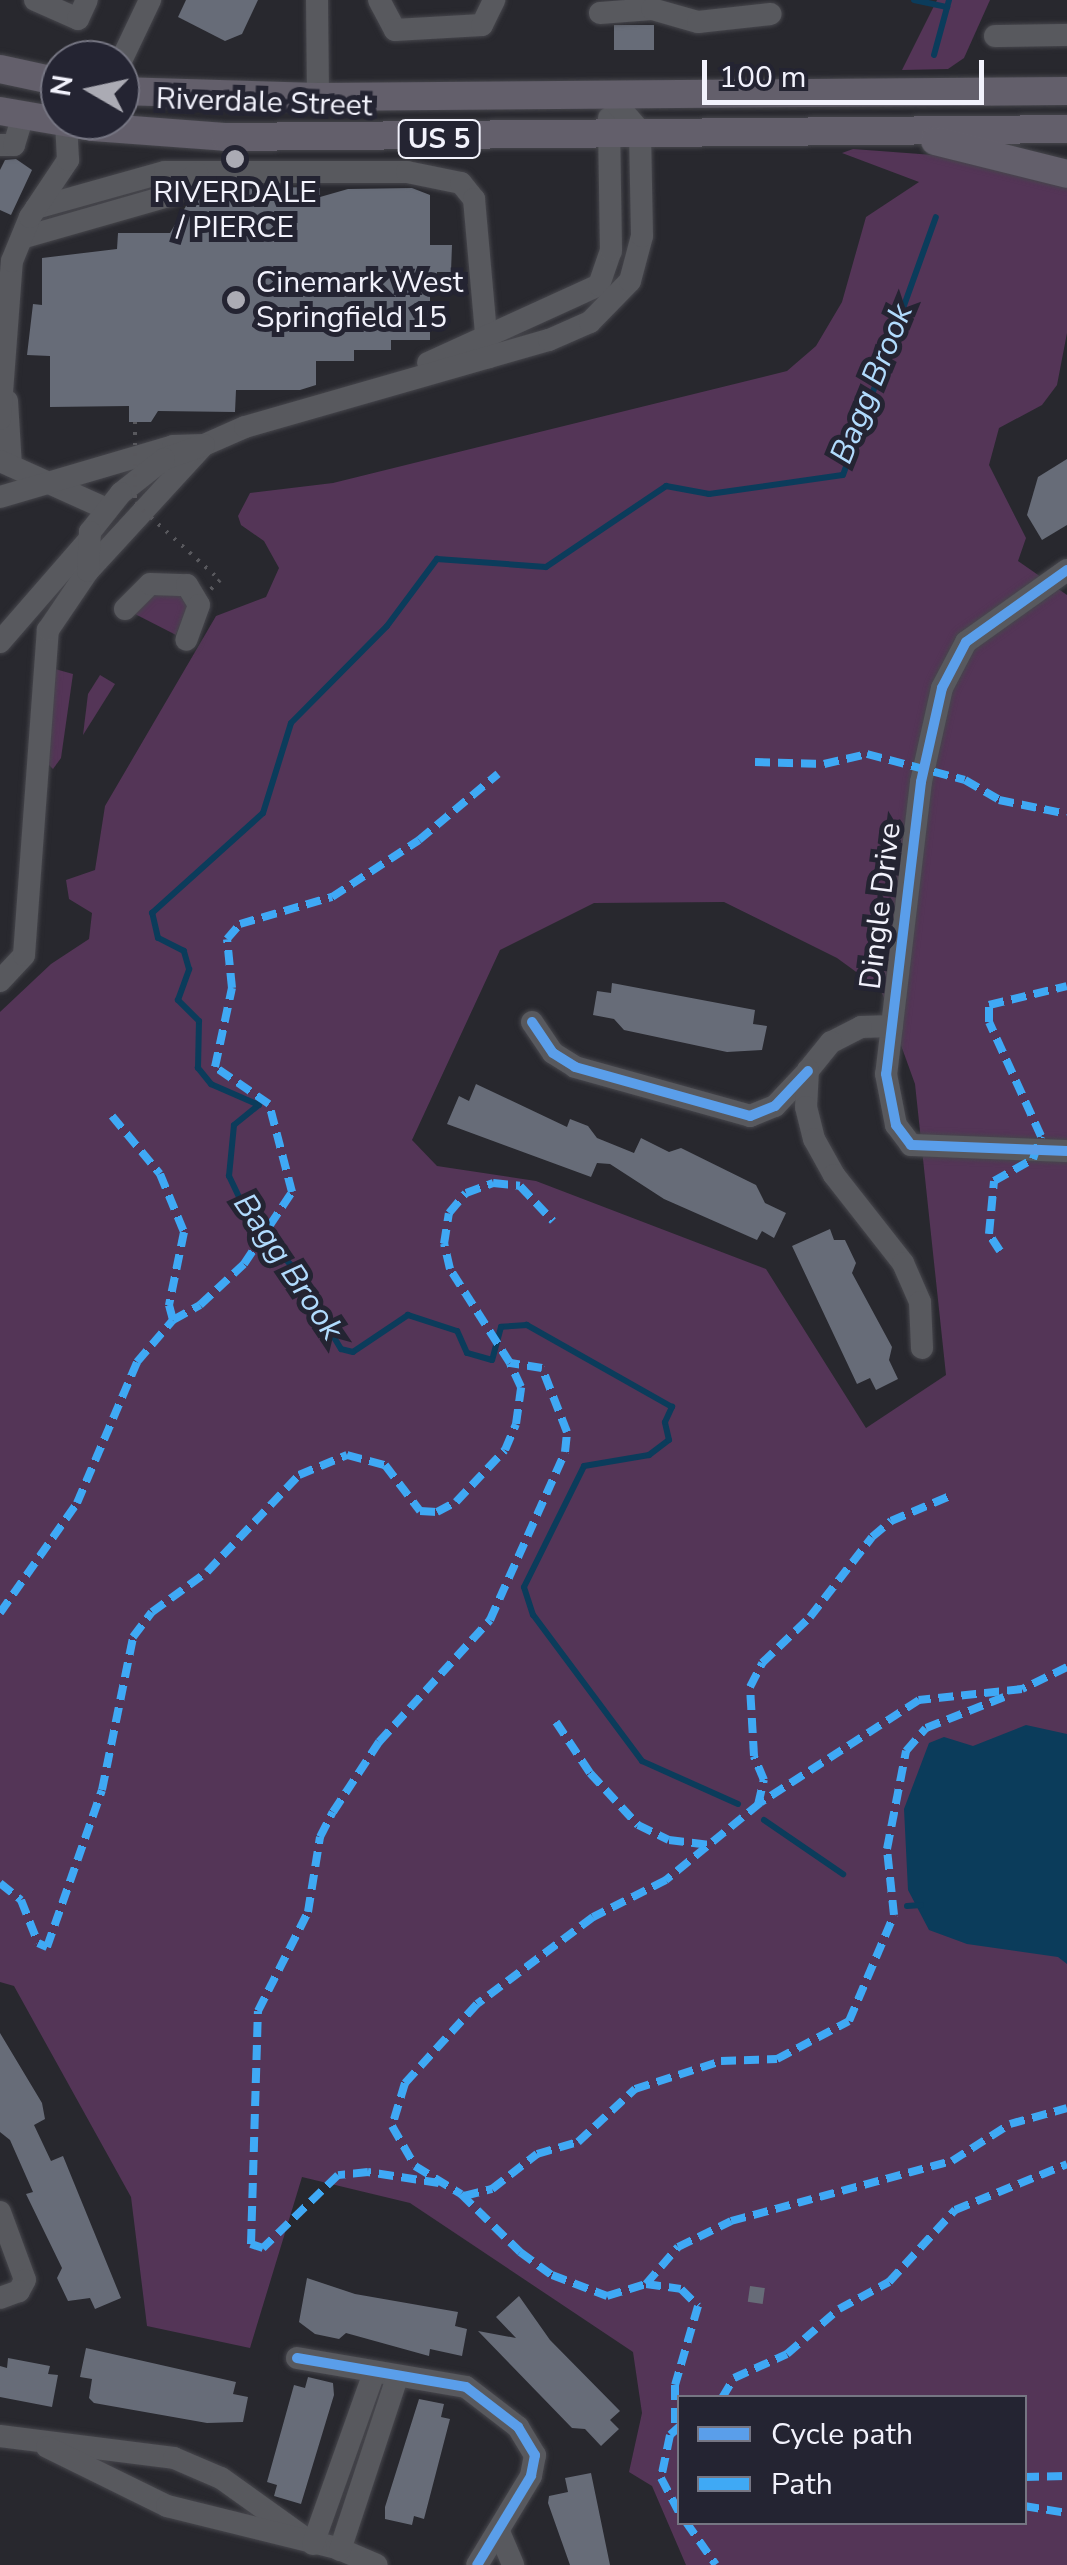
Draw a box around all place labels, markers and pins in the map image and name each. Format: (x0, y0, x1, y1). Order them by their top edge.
marker: RIVERDALE / PIERCE (224, 148, 246, 170)
place label: RIVERDALE / PIERCE (153, 175, 317, 246)
place label: Cinemark West Springfield 15 (256, 265, 463, 336)
marker: Cinemark West Springfield 15 (225, 289, 247, 311)

